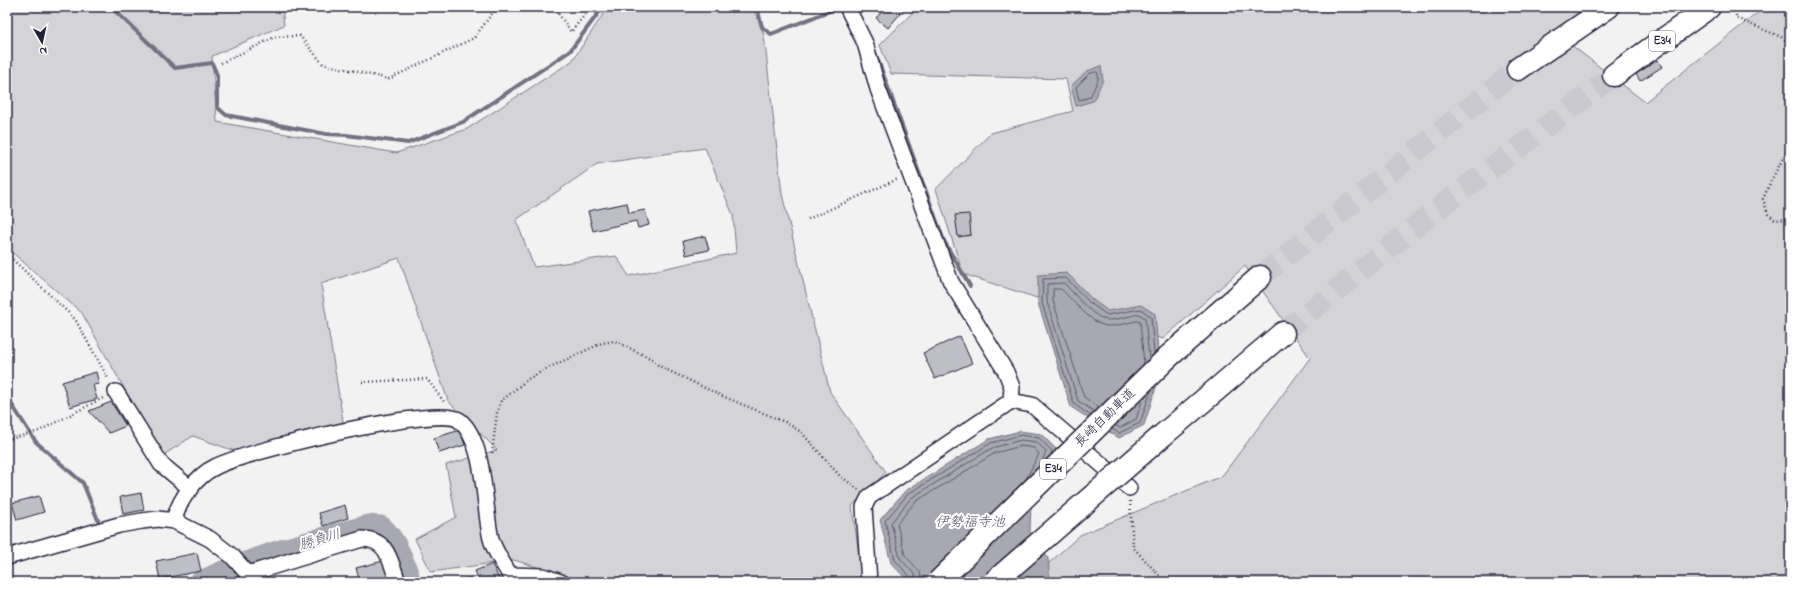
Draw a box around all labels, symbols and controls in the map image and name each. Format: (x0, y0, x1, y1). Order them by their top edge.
north arrow (22, 22, 62, 62)
road number: E34 (1649, 31, 1675, 51)
text: N (38, 42, 48, 59)
street label: 長崎自動車道 (1070, 384, 1140, 452)
road number: E34 (1040, 459, 1066, 479)
water label: 伊勢福寺池 (935, 512, 1006, 533)
water label: 勝負川 (297, 524, 343, 556)

